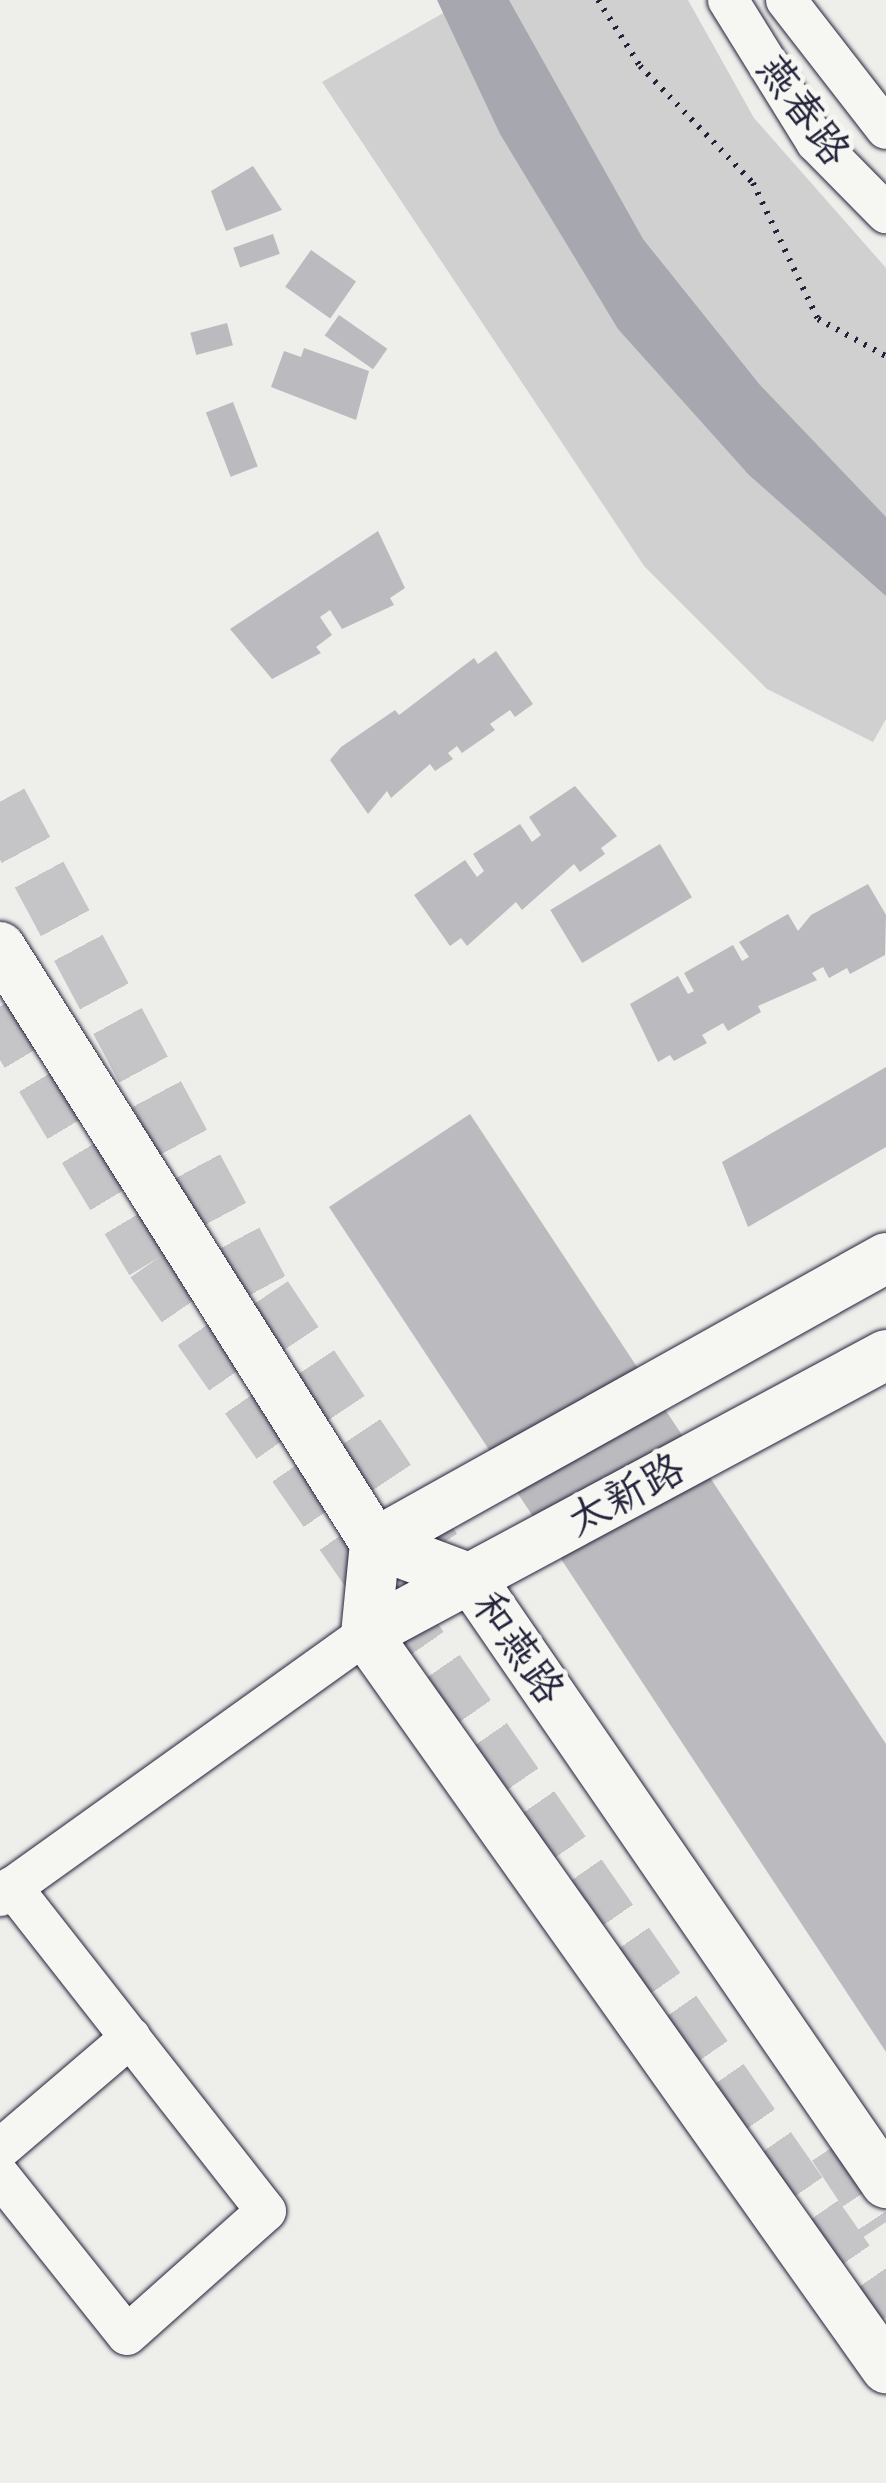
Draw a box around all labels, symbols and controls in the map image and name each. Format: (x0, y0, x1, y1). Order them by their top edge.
street label: 燕春路 (746, 44, 860, 176)
street label: 太新路 (559, 1443, 693, 1547)
street label: 和燕路 (461, 1582, 575, 1714)

